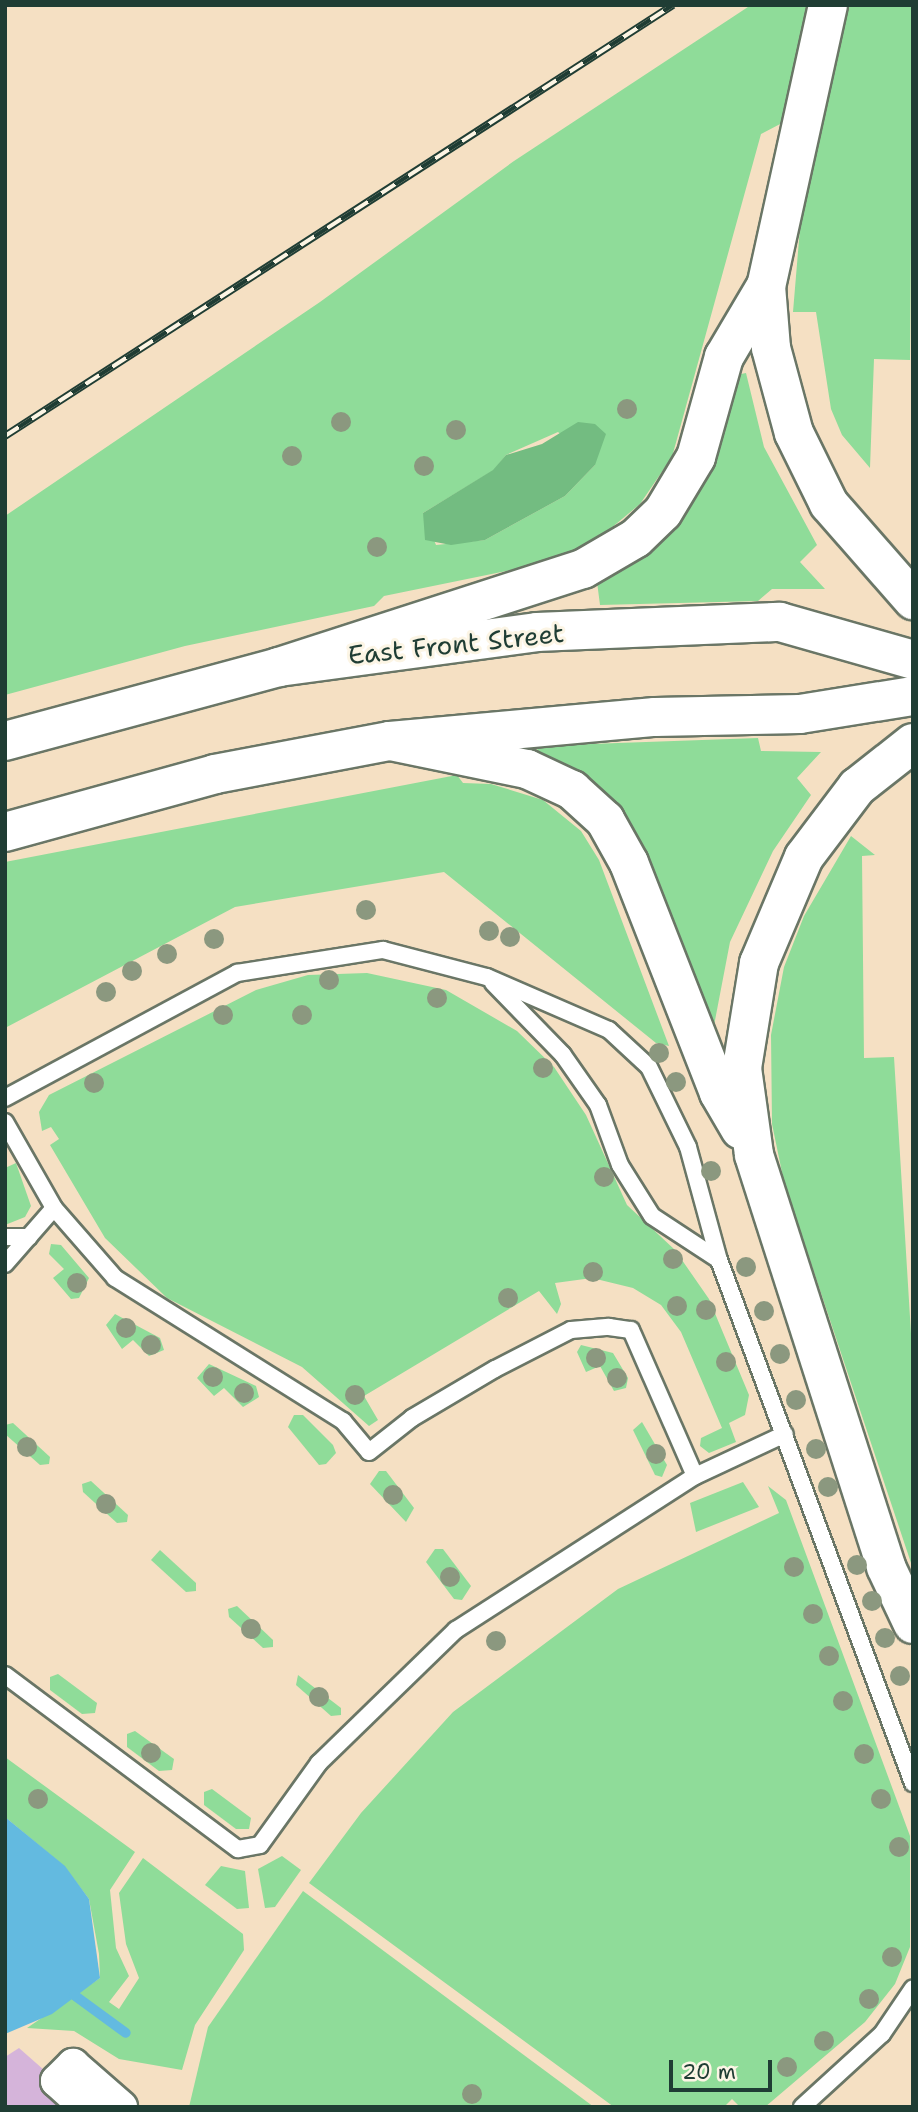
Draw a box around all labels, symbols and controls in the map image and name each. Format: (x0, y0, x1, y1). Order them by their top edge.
street label: East Front Street (347, 617, 565, 671)
scale bar (673, 2046, 776, 2090)
text: 20 m (682, 2058, 736, 2086)

